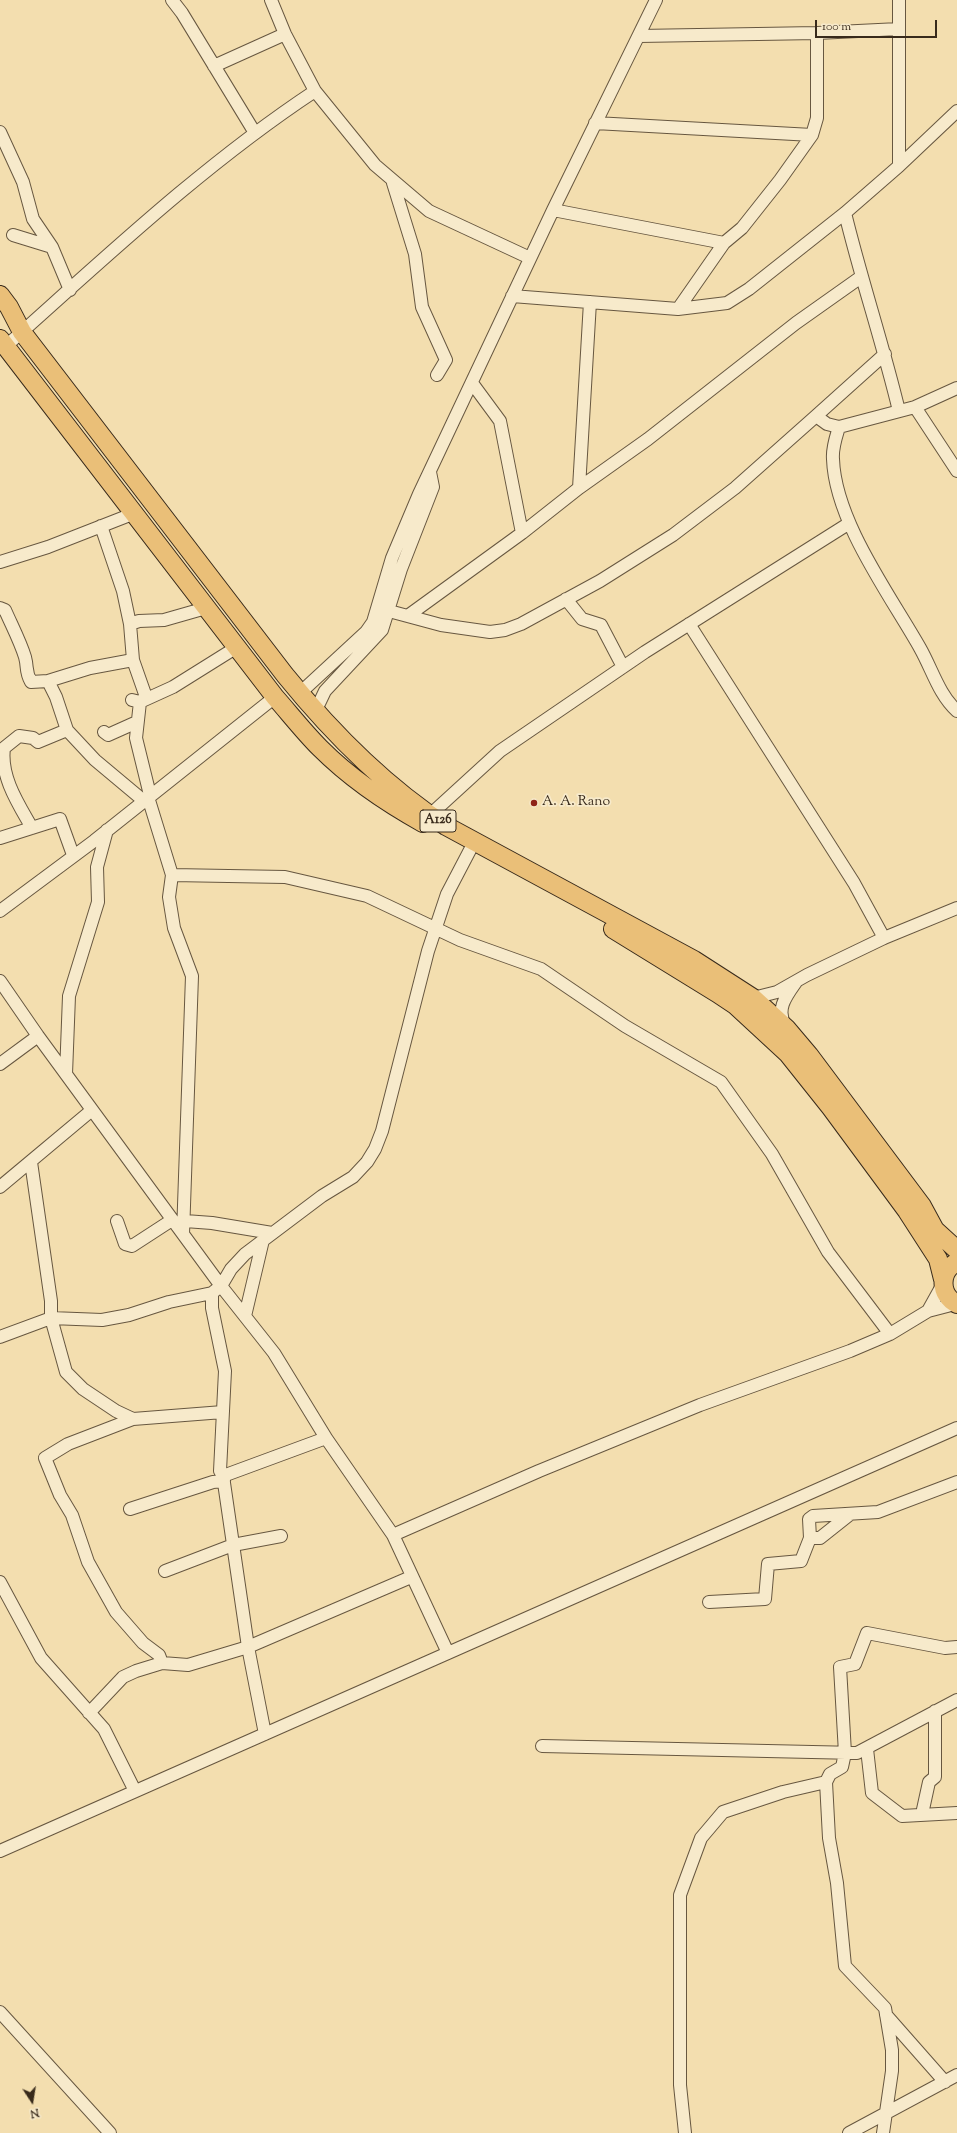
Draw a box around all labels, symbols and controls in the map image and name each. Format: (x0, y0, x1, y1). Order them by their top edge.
scale bar (817, 12, 939, 38)
text: 100 m (822, 18, 851, 36)
place label: A. A. Rano (542, 795, 610, 811)
marker: A. A. Rano (529, 798, 539, 808)
road number: A126 (420, 810, 456, 832)
north arrow (12, 2081, 52, 2121)
text: N (29, 2104, 40, 2121)

